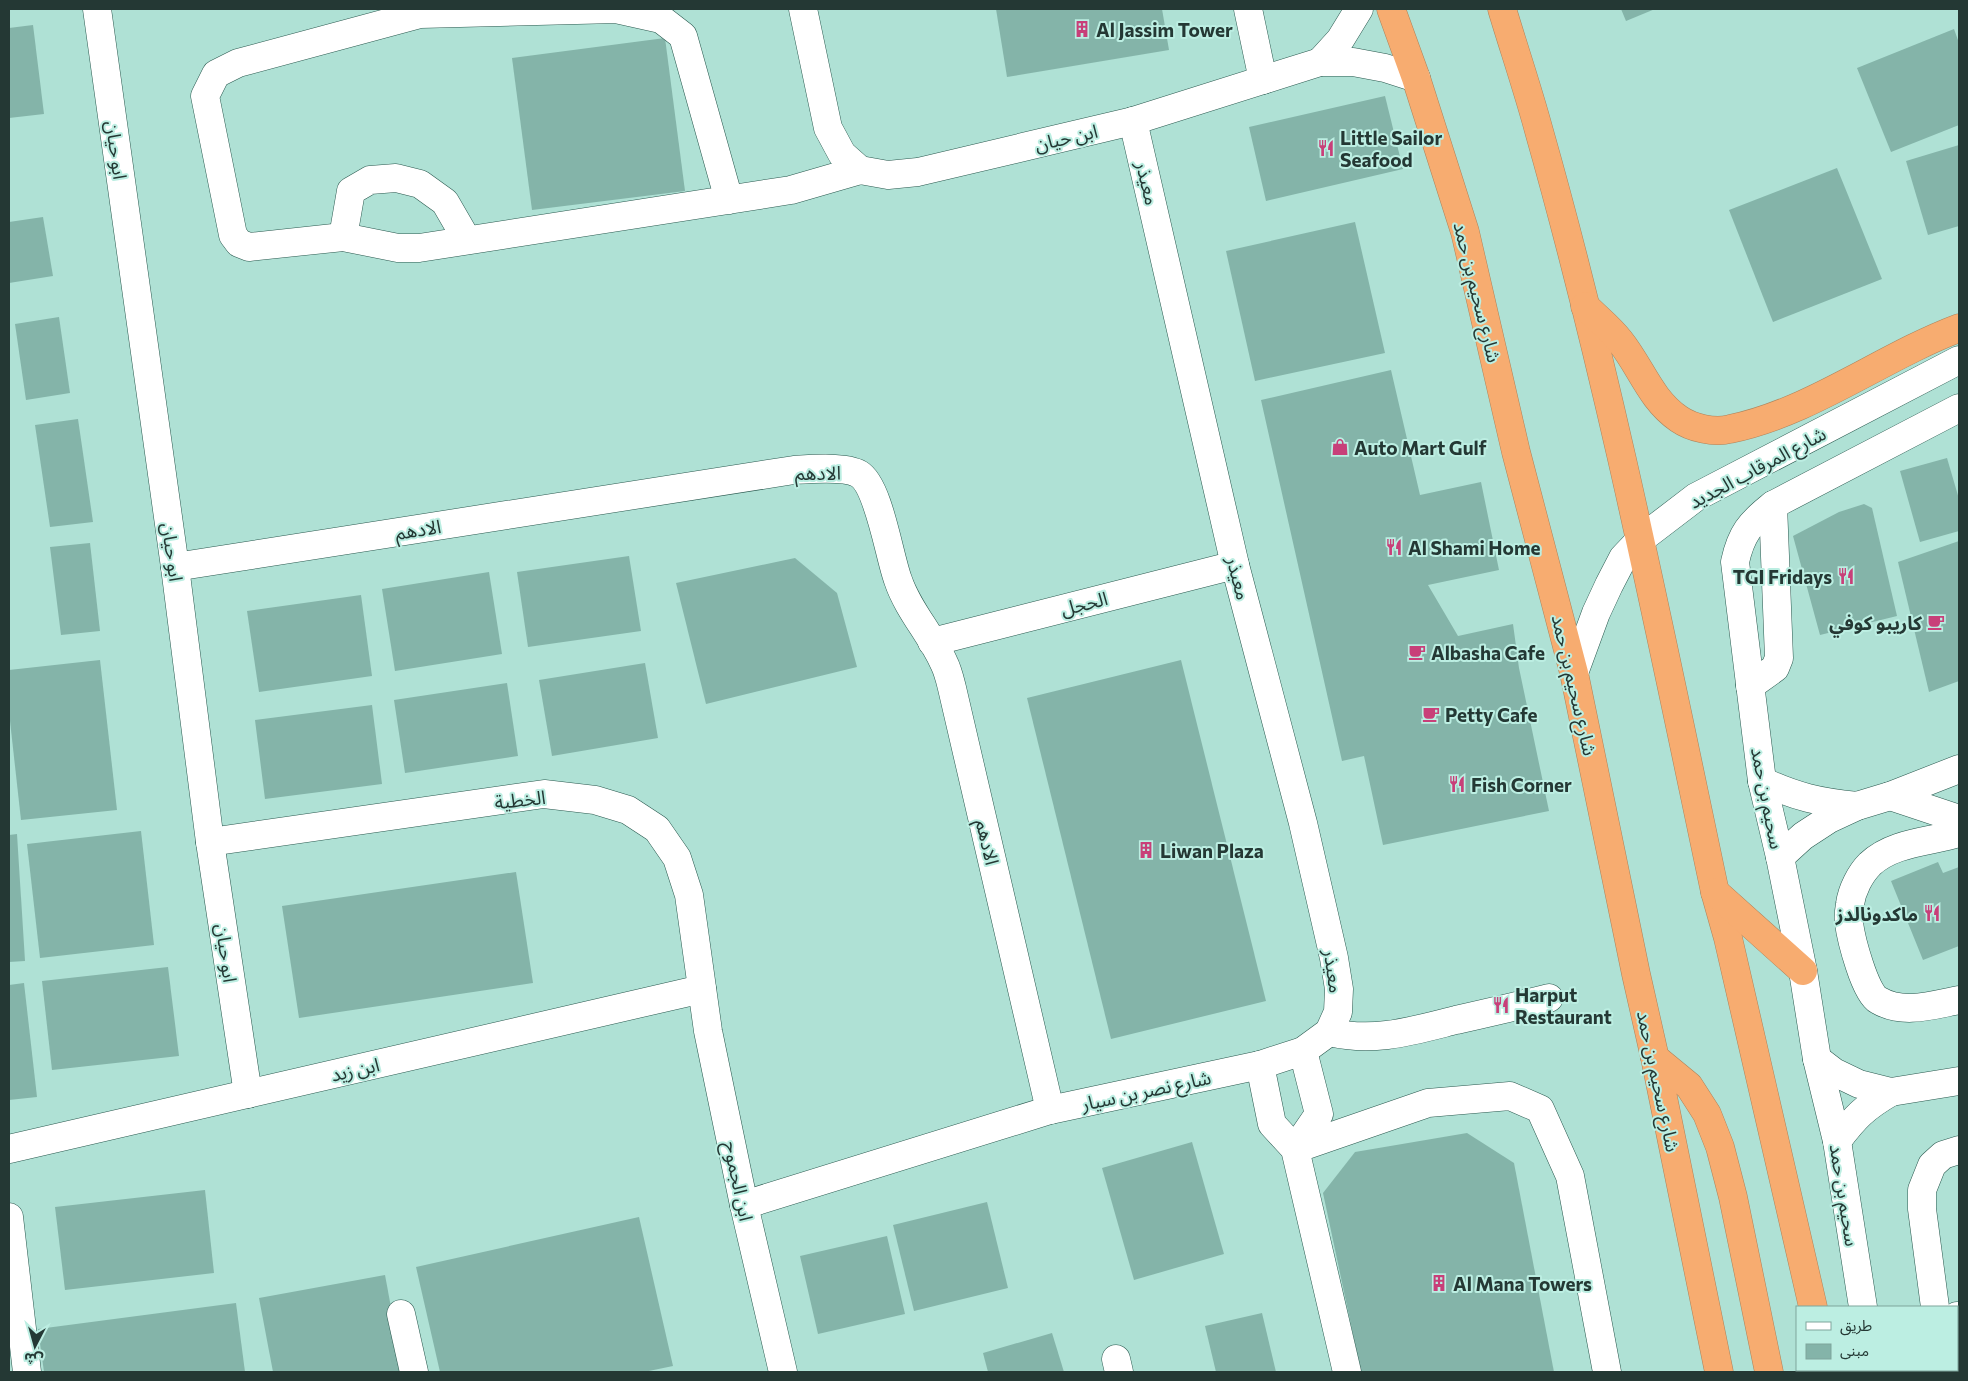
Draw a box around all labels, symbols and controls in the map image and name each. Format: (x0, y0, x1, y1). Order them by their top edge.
place label: Al Jassim Tower (1096, 18, 1233, 41)
building icon: Al Jassim Tower (1072, 19, 1092, 39)
street label: ابو حيان (101, 119, 132, 181)
street label: ابن حيان (1032, 119, 1100, 156)
place label: Little Sailor Seafood (1340, 126, 1442, 171)
restaurant icon: Little Sailor Seafood (1316, 138, 1336, 158)
street label: معيذر (1131, 158, 1164, 207)
street label: شارع سحيم بن حمد (1446, 219, 1507, 366)
street label: شارع المرقاب الجديد (1684, 421, 1831, 515)
place label: Auto Mart Gulf (1354, 436, 1487, 459)
shop icon: Auto Mart Gulf (1330, 437, 1350, 457)
street label: الادهم (795, 461, 841, 488)
street label: الادهم (393, 514, 443, 548)
street label: ابو حيان (157, 521, 188, 583)
place label: Al Shami Home (1408, 536, 1541, 559)
restaurant icon: Al Shami Home (1384, 537, 1404, 557)
street label: معيذر (1221, 553, 1255, 602)
place label: TGI Fridays (1733, 565, 1832, 588)
restaurant icon: TGI Fridays (1836, 566, 1856, 586)
street label: الحجل (1058, 586, 1110, 621)
place label: كاريبو كوفي (1829, 611, 1922, 638)
street label: شارع سحيم بن حمد (1544, 612, 1602, 759)
cafe icon: كاريبو كوفي (1926, 612, 1946, 632)
place label: Albasha Cafe (1431, 641, 1545, 664)
cafe icon: Albasha Cafe (1407, 642, 1427, 662)
place label: Petty Cafe (1445, 703, 1538, 726)
cafe icon: Petty Cafe (1421, 704, 1441, 724)
street label: سحيم بن حمد (1743, 745, 1789, 852)
place label: Fish Corner (1471, 773, 1572, 796)
restaurant icon: Fish Corner (1447, 774, 1467, 794)
street label: الخطية (493, 785, 547, 813)
street label: الادهم (968, 817, 1004, 868)
place label: Liwan Plaza (1160, 839, 1264, 862)
building icon: Liwan Plaza (1136, 840, 1156, 860)
place label: ماكدونالدز (1835, 902, 1918, 926)
restaurant icon: ماكدونالدز (1922, 903, 1942, 923)
street label: ابو حيان (211, 922, 242, 984)
street label: معيذر (1318, 947, 1348, 995)
place label: Harput Restaurant (1515, 983, 1612, 1028)
restaurant icon: Harput Restaurant (1491, 995, 1511, 1015)
street label: شارع سحيم بن حمد (1629, 1008, 1685, 1155)
street label: ابن زيد (328, 1052, 382, 1087)
street label: شارع نصر بن سيار (1078, 1065, 1214, 1118)
street label: ابن الجموح (716, 1139, 759, 1224)
street label: سحيم بن حمد (1822, 1142, 1864, 1248)
place label: Al Mana Towers (1453, 1272, 1592, 1295)
building icon: Al Mana Towers (1429, 1273, 1449, 1293)
legend (1796, 1306, 1958, 1371)
text: طريق (1840, 1316, 1872, 1336)
north arrow (10, 1321, 60, 1371)
text: مبنى (1840, 1341, 1869, 1360)
text: ش (23, 1350, 44, 1369)

